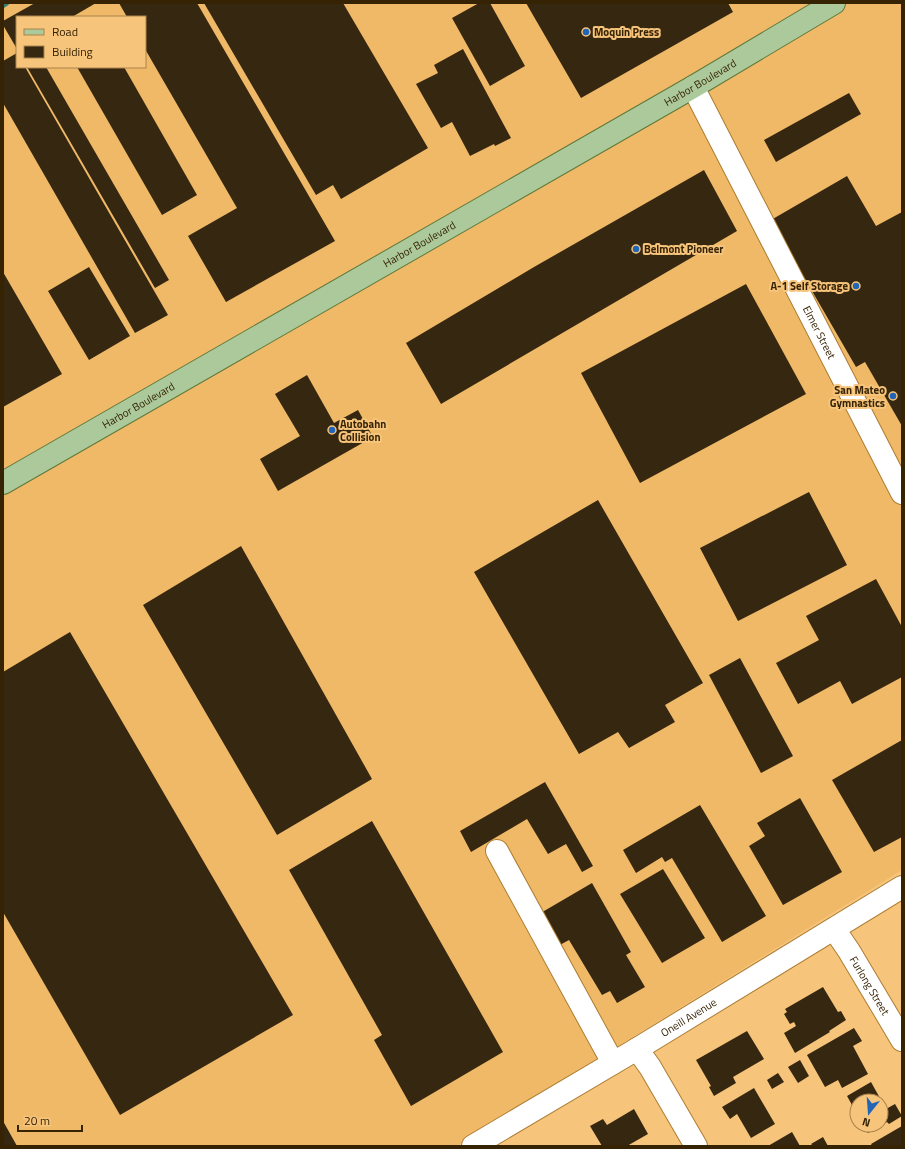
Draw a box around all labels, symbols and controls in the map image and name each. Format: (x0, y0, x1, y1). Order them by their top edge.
legend (16, 16, 146, 68)
text: Road (52, 22, 78, 41)
place label: Moquin Press (594, 24, 659, 40)
marker: Moquin Press (581, 27, 591, 37)
text: Building (52, 42, 93, 61)
street label: Harbor Boulevard (661, 55, 739, 110)
street label: Harbor Boulevard (380, 217, 459, 271)
place label: Belmont Pioneer (644, 241, 723, 257)
marker: Belmont Pioneer (631, 244, 641, 254)
place label: A-1 Self Storage (770, 278, 848, 294)
marker: A-1 Self Storage (851, 281, 861, 291)
street label: Elmer Street (799, 303, 840, 362)
street label: Harbor Boulevard (99, 378, 178, 433)
place label: San Mateo Gymnastics (830, 382, 885, 411)
marker: San Mateo Gymnastics (888, 391, 898, 401)
place label: Autobahn Collision (340, 416, 386, 445)
marker: Autobahn Collision (327, 425, 337, 435)
street label: Furlong Street (846, 953, 893, 1018)
street label: Oneill Avenue (657, 994, 720, 1041)
north arrow (849, 1093, 889, 1133)
scale bar (18, 1107, 82, 1133)
text: 20 m (24, 1111, 50, 1130)
text: N (860, 1114, 872, 1131)

